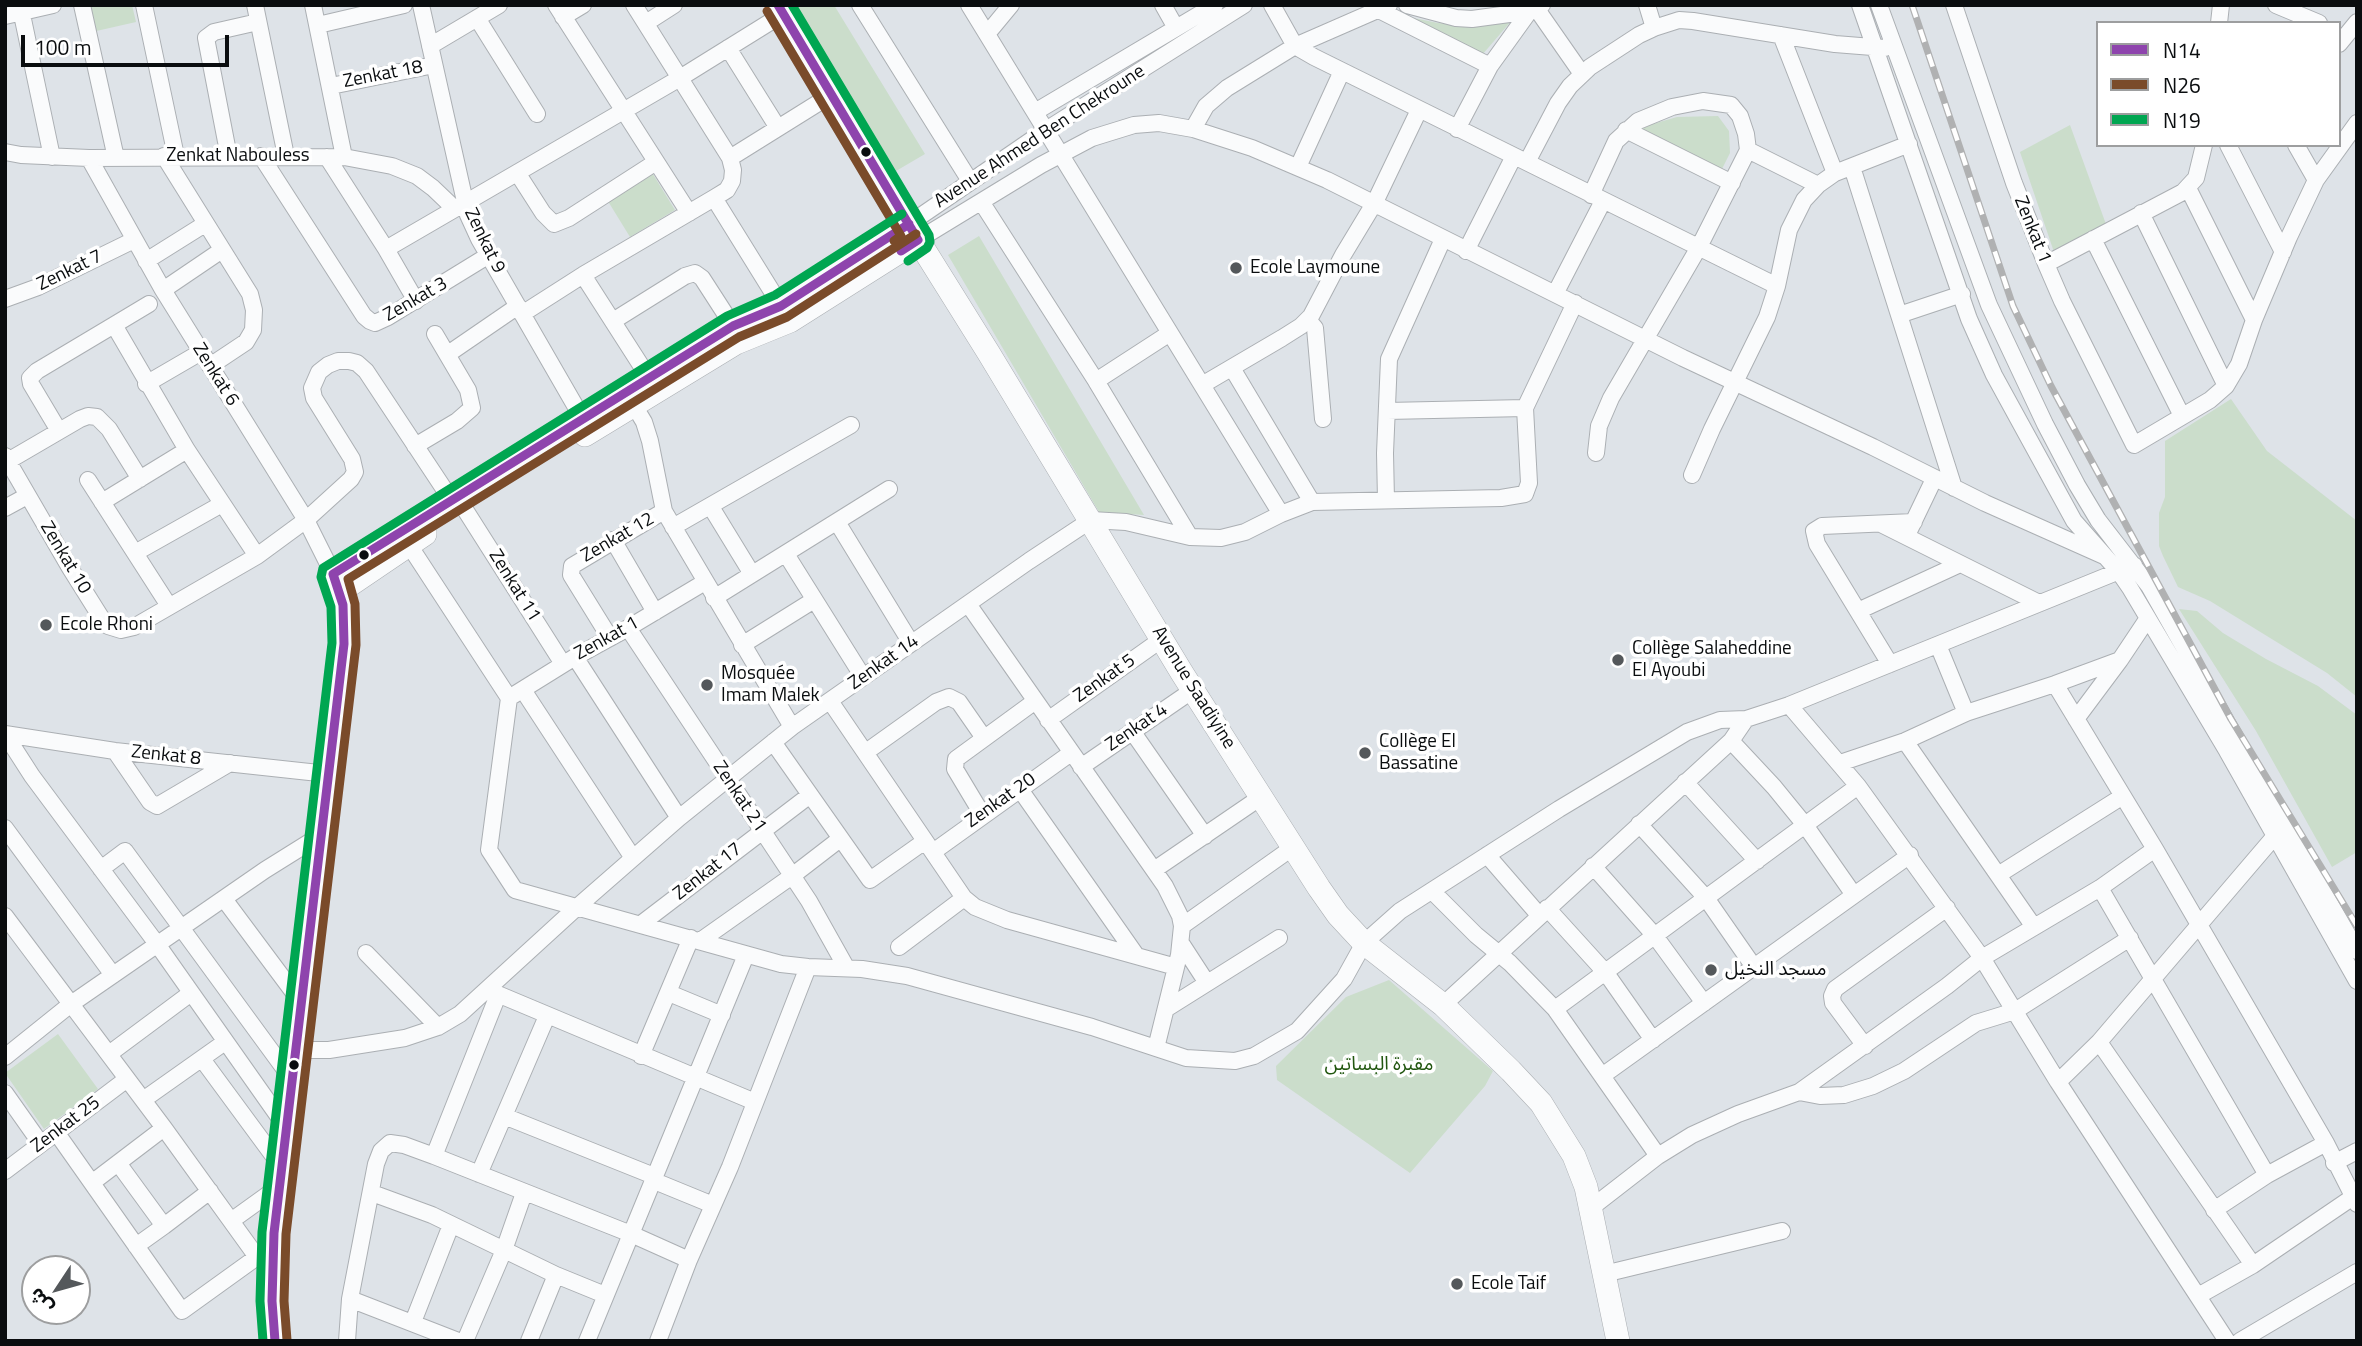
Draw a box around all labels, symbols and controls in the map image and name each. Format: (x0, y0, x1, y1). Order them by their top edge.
scale bar (24, 21, 233, 65)
legend (2096, 21, 2341, 147)
text: 100 m (34, 31, 91, 63)
text: N14 (2163, 34, 2201, 66)
street label: Zenkat 18 (341, 56, 425, 94)
street label: Avenue Ahmed Ben Chekroune (931, 60, 1149, 214)
text: N26 (2163, 69, 2201, 101)
text: N19 (2163, 104, 2201, 136)
street label: Zenkat Nabouless (166, 145, 310, 167)
unlabelled marker (859, 145, 873, 159)
street label: Zenkat 1 (2008, 193, 2056, 267)
street label: Zenkat 9 (458, 205, 510, 277)
street label: Zenkat 7 (34, 245, 106, 297)
place label: Ecole Laymoune (1250, 257, 1380, 279)
marker: Ecole Laymoune (1228, 260, 1244, 276)
street label: Zenkat 3 (380, 273, 452, 327)
street label: Zenkat 6 (187, 339, 243, 411)
street label: Zenkat 12 (577, 508, 659, 568)
street label: Zenkat 10 (35, 518, 95, 598)
street label: Zenkat 11 (483, 546, 545, 626)
unlabelled marker (357, 548, 371, 562)
street label: Zenkat 1 (571, 612, 643, 666)
place label: Ecole Rhoni (60, 614, 153, 636)
marker: Ecole Rhoni (38, 617, 54, 633)
street label: Avenue Saadiyine (1146, 622, 1240, 754)
street label: Zenkat 14 (844, 631, 924, 695)
place label: Collège Salaheddine El Ayoubi (1632, 638, 1792, 682)
street label: Zenkat 5 (1070, 650, 1140, 708)
marker: Collège Salaheddine El Ayoubi (1610, 652, 1626, 668)
place label: Mosquée Imam Malek (721, 663, 820, 707)
marker: Mosquée Imam Malek (699, 677, 715, 693)
street label: Zenkat 4 (1102, 699, 1172, 757)
place label: Collège El Bassatine (1379, 731, 1458, 775)
street label: Zenkat 8 (130, 741, 202, 771)
marker: Collège El Bassatine (1357, 745, 1373, 761)
street label: Zenkat 21 (707, 757, 771, 837)
street label: Zenkat 20 (961, 769, 1041, 833)
street label: Zenkat 17 (669, 838, 747, 906)
place label: مسجد النخيل (1725, 959, 1827, 981)
marker: مسجد النخيل (1703, 962, 1719, 978)
park label: مقبرة البساتين (1325, 1054, 1433, 1076)
unlabelled marker (287, 1058, 301, 1072)
street label: Zenkat 25 (27, 1092, 105, 1158)
north arrow (21, 1255, 91, 1325)
place label: Ecole Taif (1471, 1273, 1546, 1295)
marker: Ecole Taif (1449, 1276, 1465, 1292)
text: ش (21, 1282, 60, 1321)

